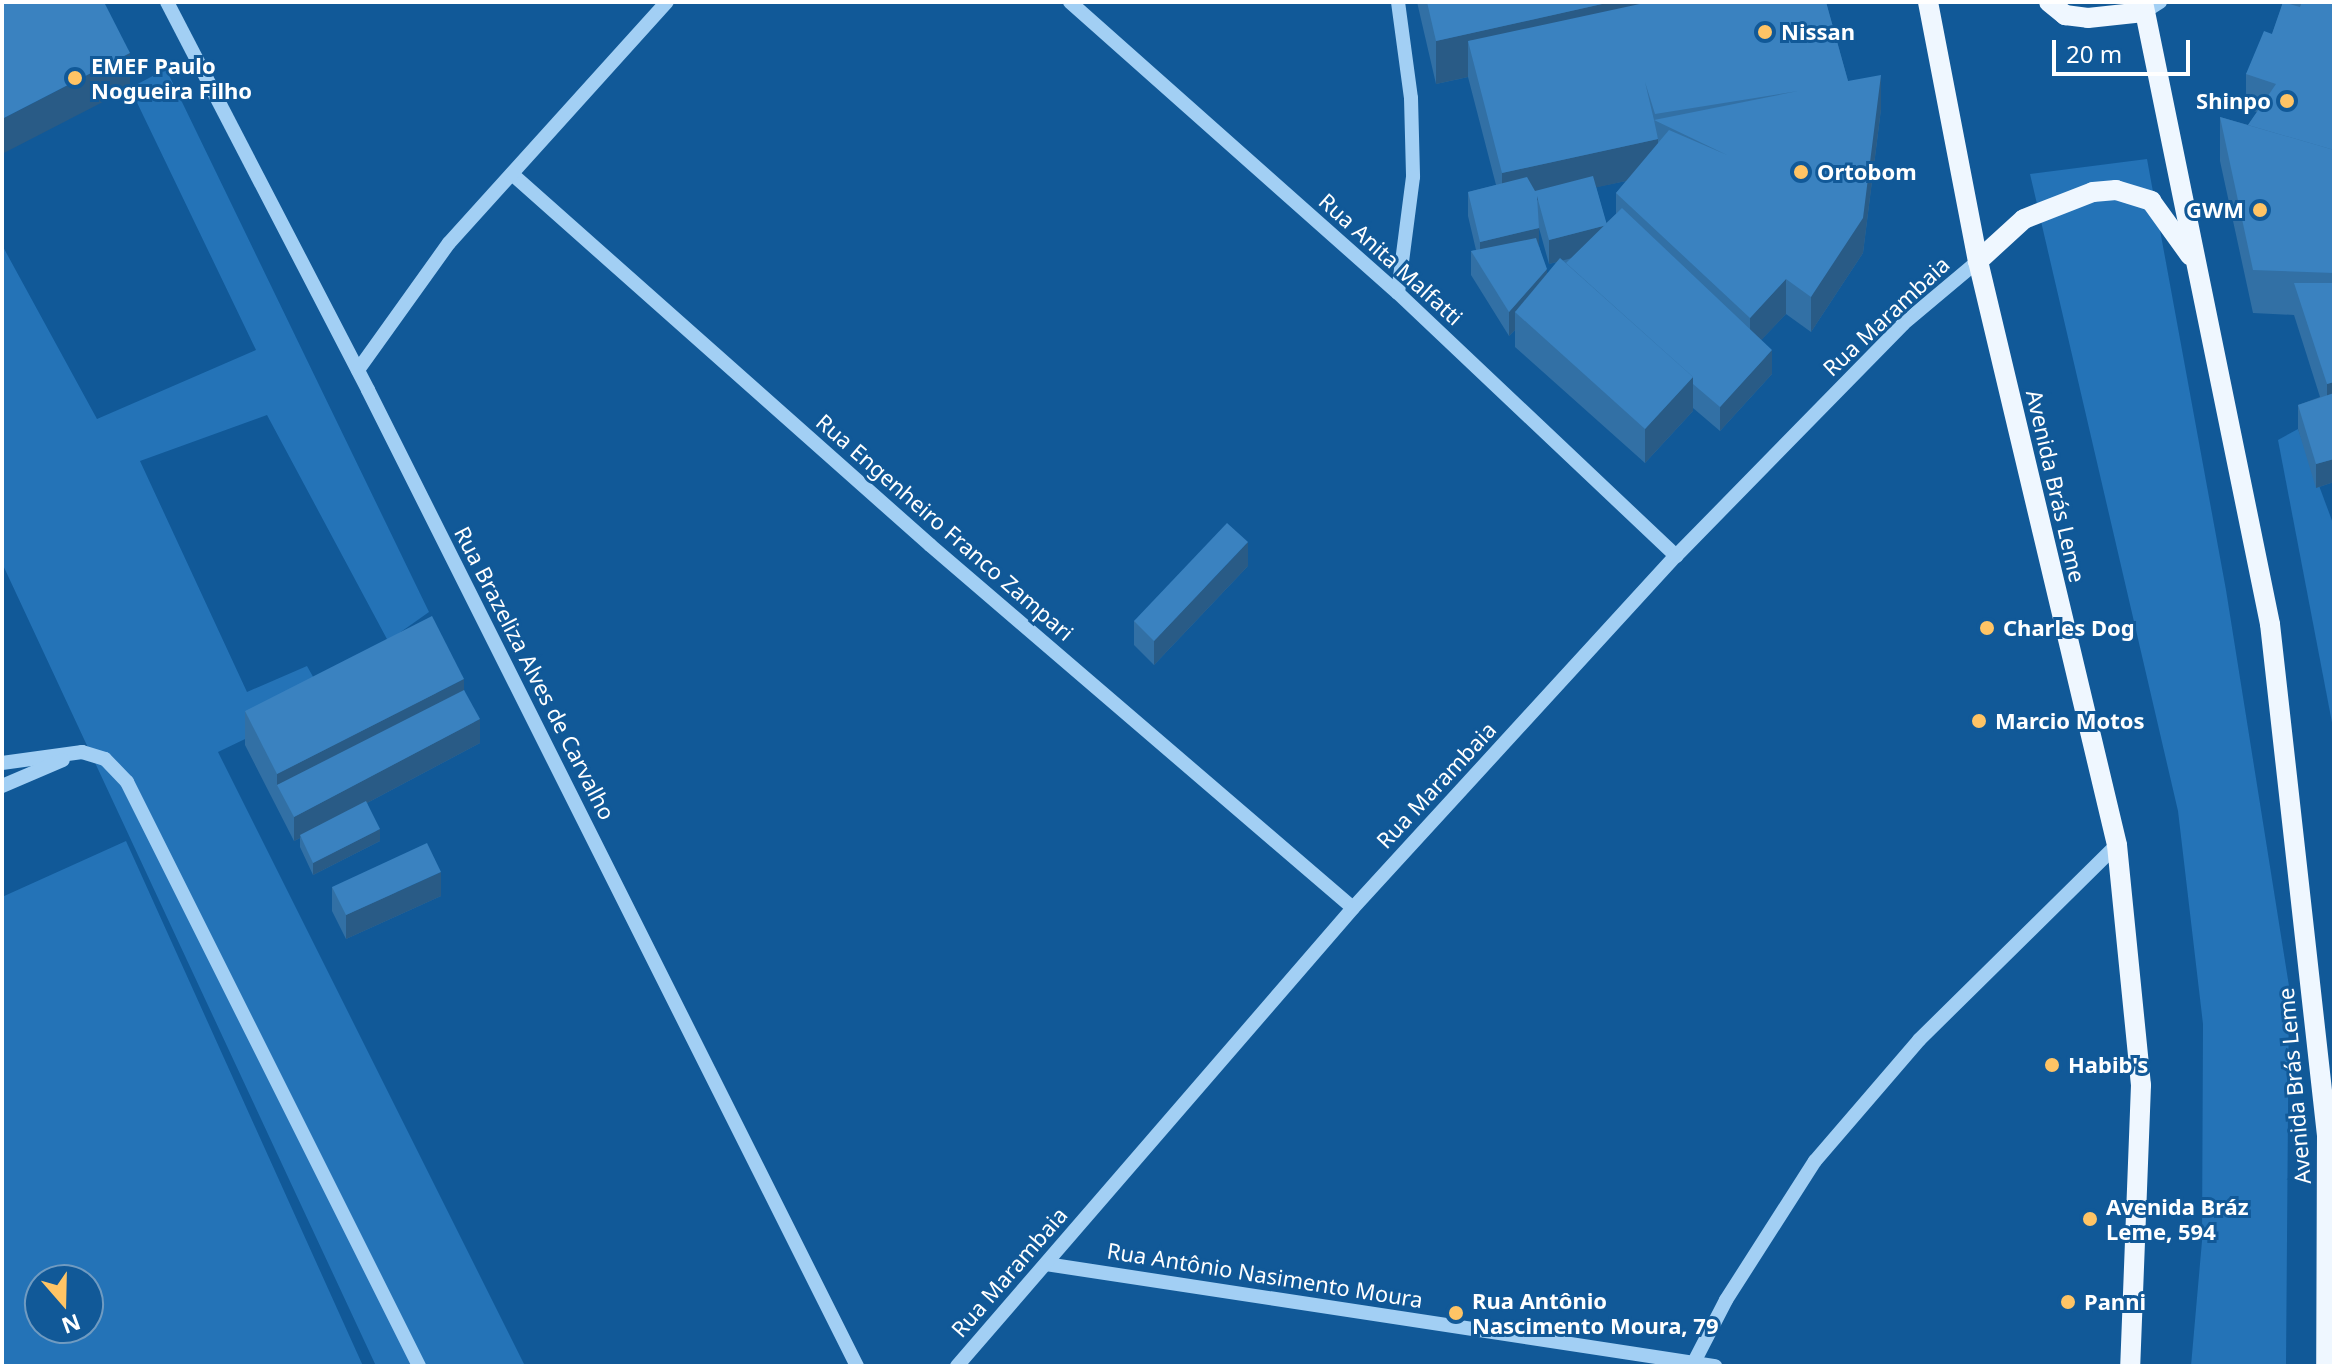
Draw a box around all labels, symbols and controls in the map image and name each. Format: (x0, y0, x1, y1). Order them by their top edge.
place label: Nissan (1781, 19, 1855, 45)
marker: Nissan (1756, 23, 1774, 41)
scale bar (2056, 24, 2194, 74)
text: 20 m (2066, 37, 2122, 70)
place label: EMEF Paulo Nogueira Filho (91, 52, 252, 104)
marker: EMEF Paulo Nogueira Filho (66, 69, 84, 87)
place label: Shinpo (2196, 88, 2271, 114)
marker: Shinpo (2278, 92, 2296, 110)
place label: Ortobom (1817, 159, 1917, 185)
marker: Ortobom (1792, 163, 1810, 181)
street label: Rua Anita Malfatti (1314, 188, 1468, 330)
place label: GWM (2186, 197, 2244, 223)
marker: GWM (2251, 201, 2269, 219)
street label: Rua Marambaia (1817, 251, 1955, 381)
street label: Avenida Brás Leme (2021, 387, 2091, 585)
street label: Rua Engenheiro Franco Zampari (811, 408, 1079, 646)
street label: Rua Brazeliza Alves de Carvalho (449, 522, 621, 824)
place label: Charles Dog (2003, 615, 2135, 641)
marker: Charles Dog (1978, 619, 1996, 637)
place label: Marcio Motos (1995, 708, 2145, 734)
marker: Marcio Motos (1970, 712, 1988, 730)
street label: Rua Marambaia (1371, 716, 1501, 854)
street label: Avenida Brás Leme (2272, 987, 2316, 1185)
place label: Habib's (2068, 1052, 2148, 1078)
marker: Habib's (2043, 1056, 2061, 1074)
place label: Avenida Bráz Leme, 594 (2106, 1193, 2249, 1244)
street label: Rua Marambaia (946, 1202, 1072, 1342)
marker: Avenida Bráz Leme, 594 (2081, 1210, 2099, 1228)
street label: Rua Antônio Nasimento Moura (1105, 1237, 1425, 1313)
north arrow (24, 1264, 104, 1344)
place label: Rua Antônio Nascimento Moura, 79 (1472, 1287, 1718, 1338)
place label: Panni (2084, 1289, 2146, 1315)
marker: Panni (2059, 1293, 2077, 1311)
marker: Rua Antônio Nascimento Moura, 79 (1447, 1304, 1465, 1322)
text: N (58, 1308, 85, 1342)

